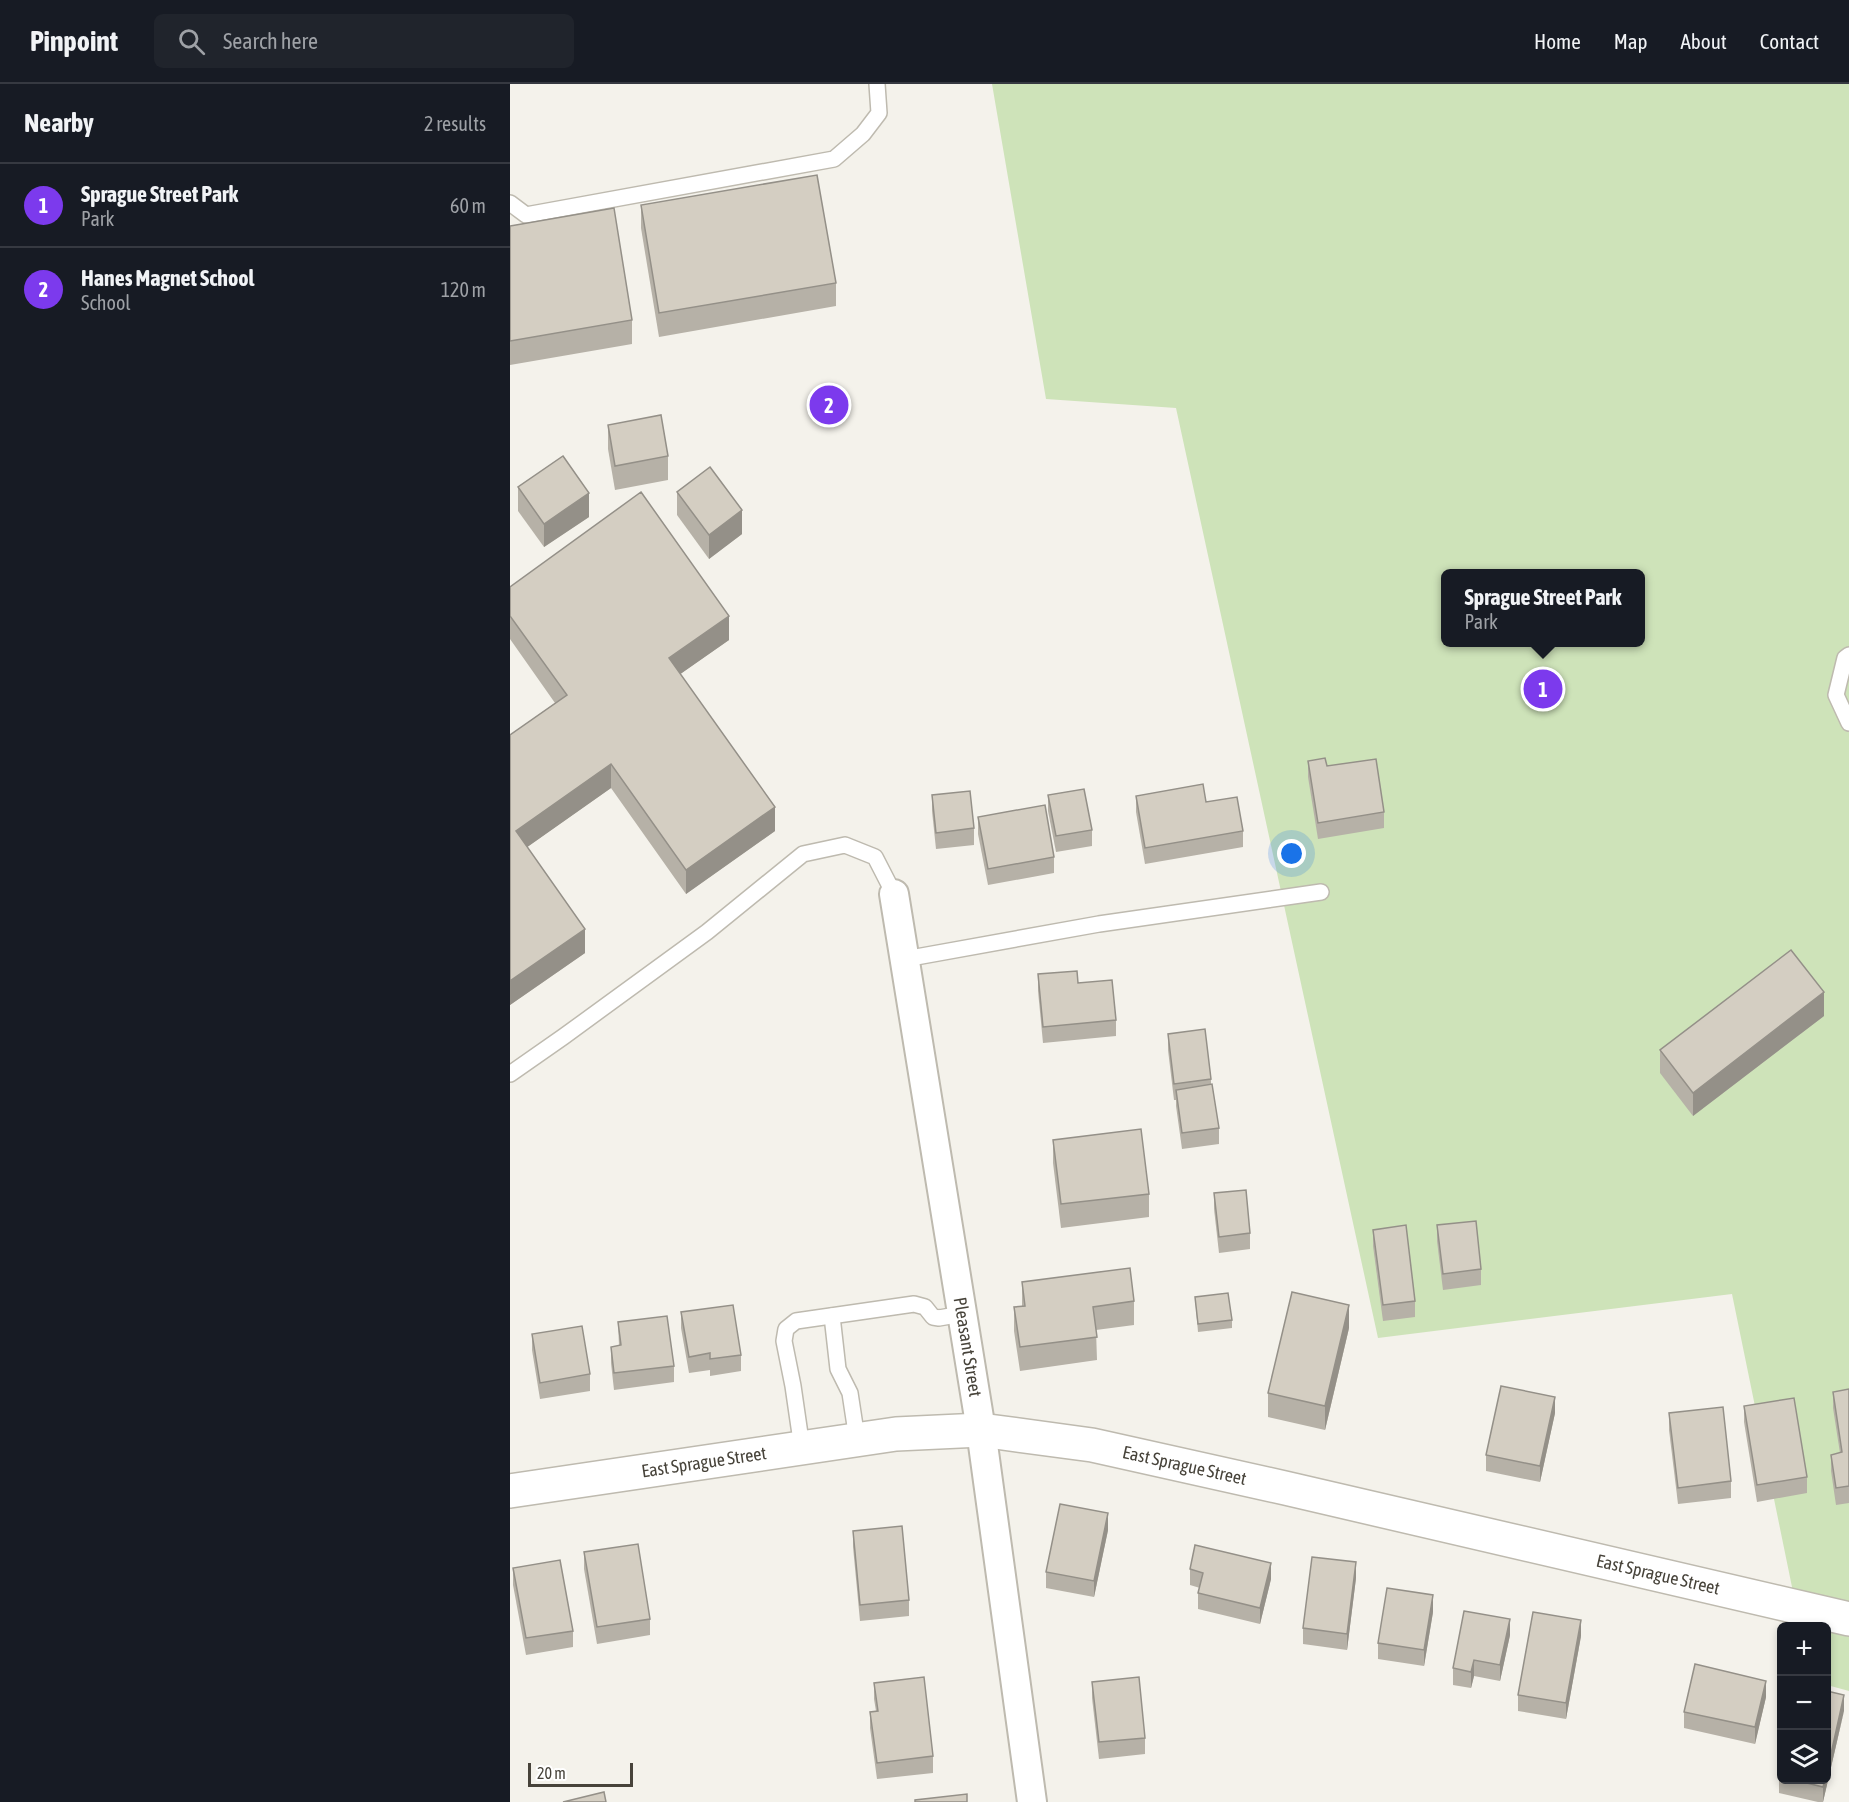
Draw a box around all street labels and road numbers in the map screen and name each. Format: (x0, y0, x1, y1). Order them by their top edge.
street label: Pleasant Street (950, 1296, 986, 1398)
street label: East Sprague Street (1121, 1441, 1248, 1489)
street label: East Sprague Street (640, 1442, 768, 1481)
street label: East Sprague Street (1594, 1550, 1722, 1599)

